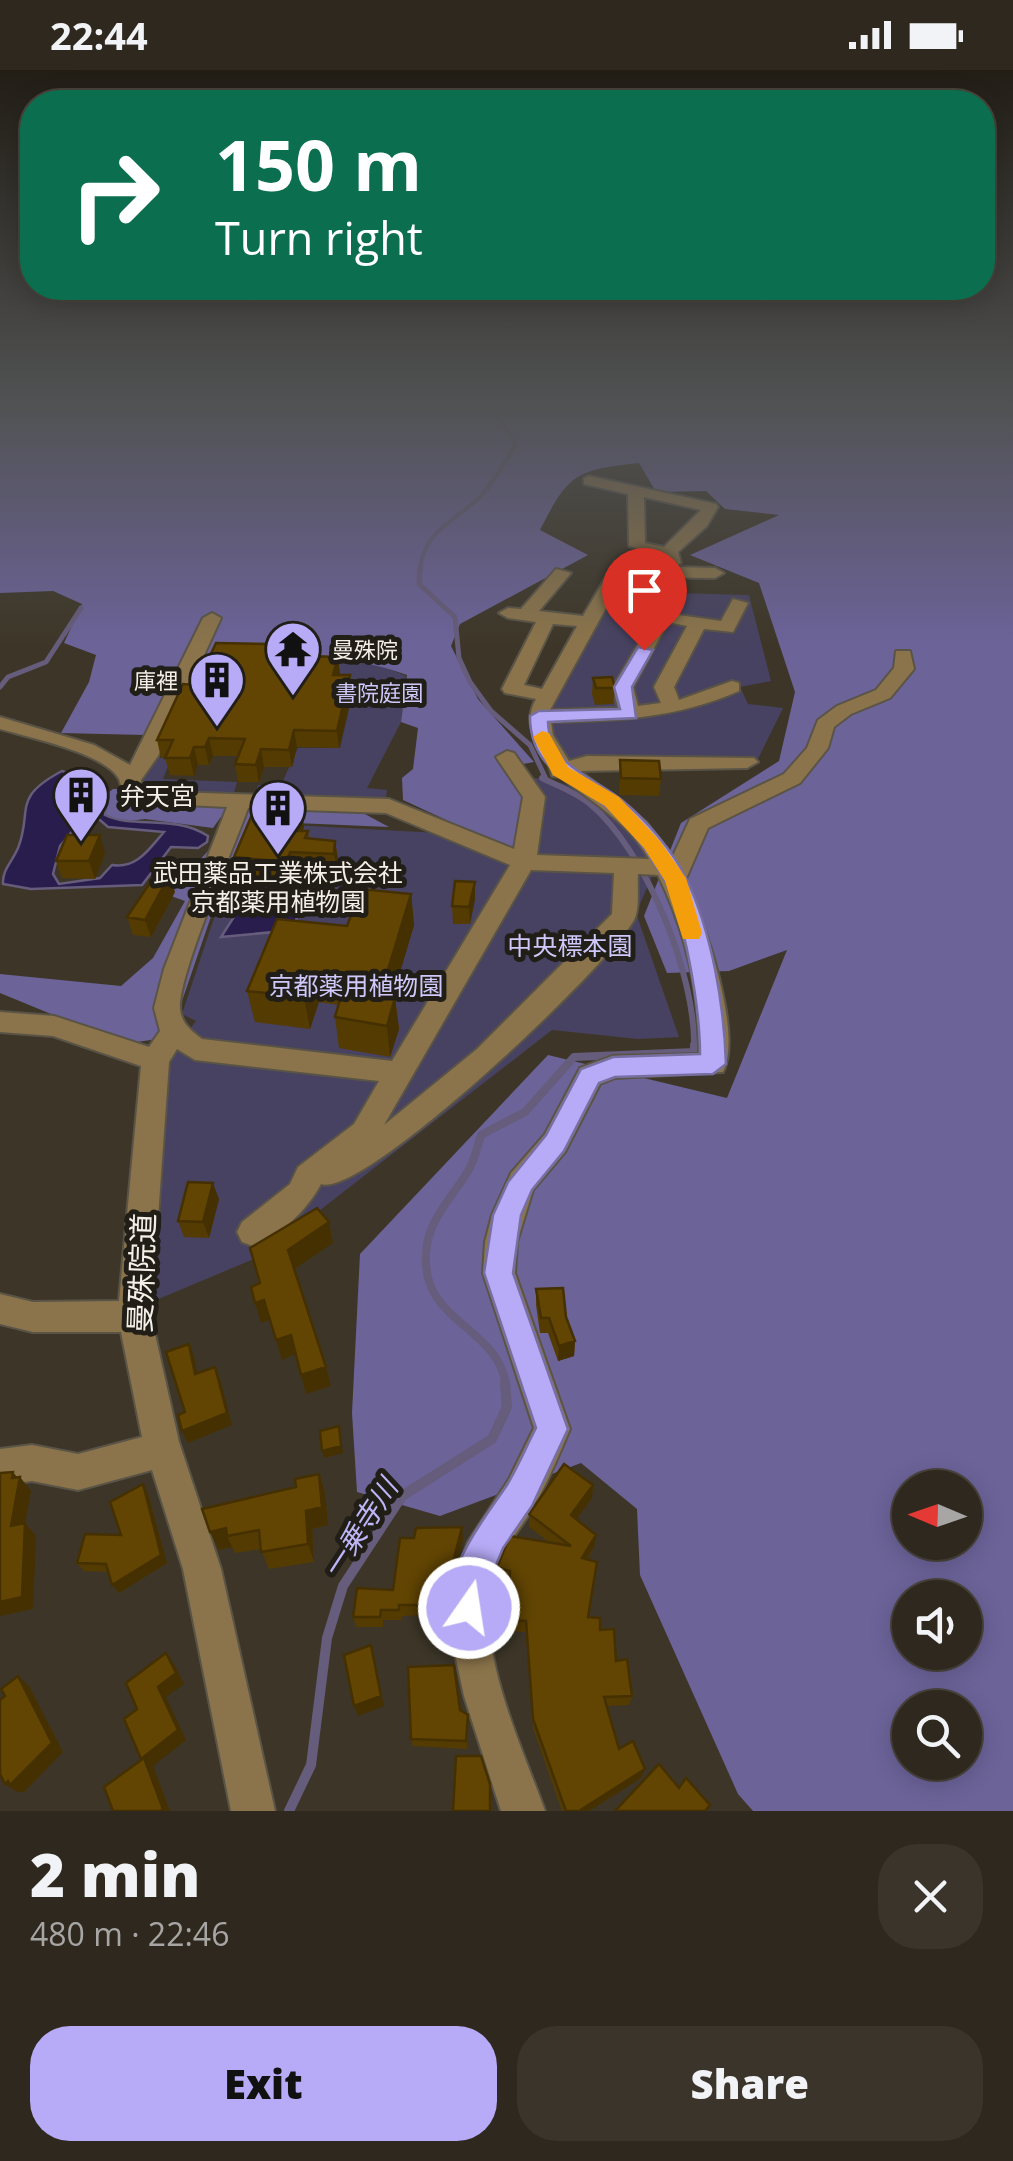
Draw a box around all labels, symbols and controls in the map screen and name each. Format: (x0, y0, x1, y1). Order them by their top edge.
text: 22:44 (50, 9, 148, 61)
text: 150 m (215, 116, 422, 212)
icon: right (50, 130, 180, 260)
text: Turn right (215, 207, 423, 268)
pin (602, 548, 687, 651)
icon: arrive (617, 563, 672, 618)
temple icon: 曼殊院 (263, 619, 323, 698)
place label: 曼殊院 (332, 634, 398, 664)
building icon: 庫裡 (187, 650, 247, 729)
place label: 庫裡 (134, 665, 178, 695)
park label: 書院庭園 (335, 677, 423, 707)
building icon: 弁天宮 (51, 765, 111, 844)
place label: 弁天宮 (120, 778, 195, 812)
building icon: 武田薬品工業株式会社 京都薬用植物園 (248, 778, 308, 857)
place label: 武田薬品工業株式会社 京都薬用植物園 (153, 855, 403, 918)
park label: 中央標本園 (507, 928, 633, 962)
park label: 京都薬用植物園 (268, 968, 444, 1002)
street label: 曼殊院道 (118, 1212, 164, 1334)
water label: 一乗寺川 (313, 1468, 407, 1585)
north arrow (892, 1470, 982, 1560)
map controls (892, 1470, 982, 1780)
position arrow (417, 1556, 521, 1660)
button: sound (892, 1580, 982, 1670)
button: search (892, 1690, 982, 1780)
text: 2 min (30, 1833, 200, 1915)
button: close (878, 1844, 983, 1949)
text: 480 m · 22:46 (30, 1912, 229, 1955)
button: Exit (30, 2026, 497, 2141)
button: Share (517, 2026, 983, 2141)

